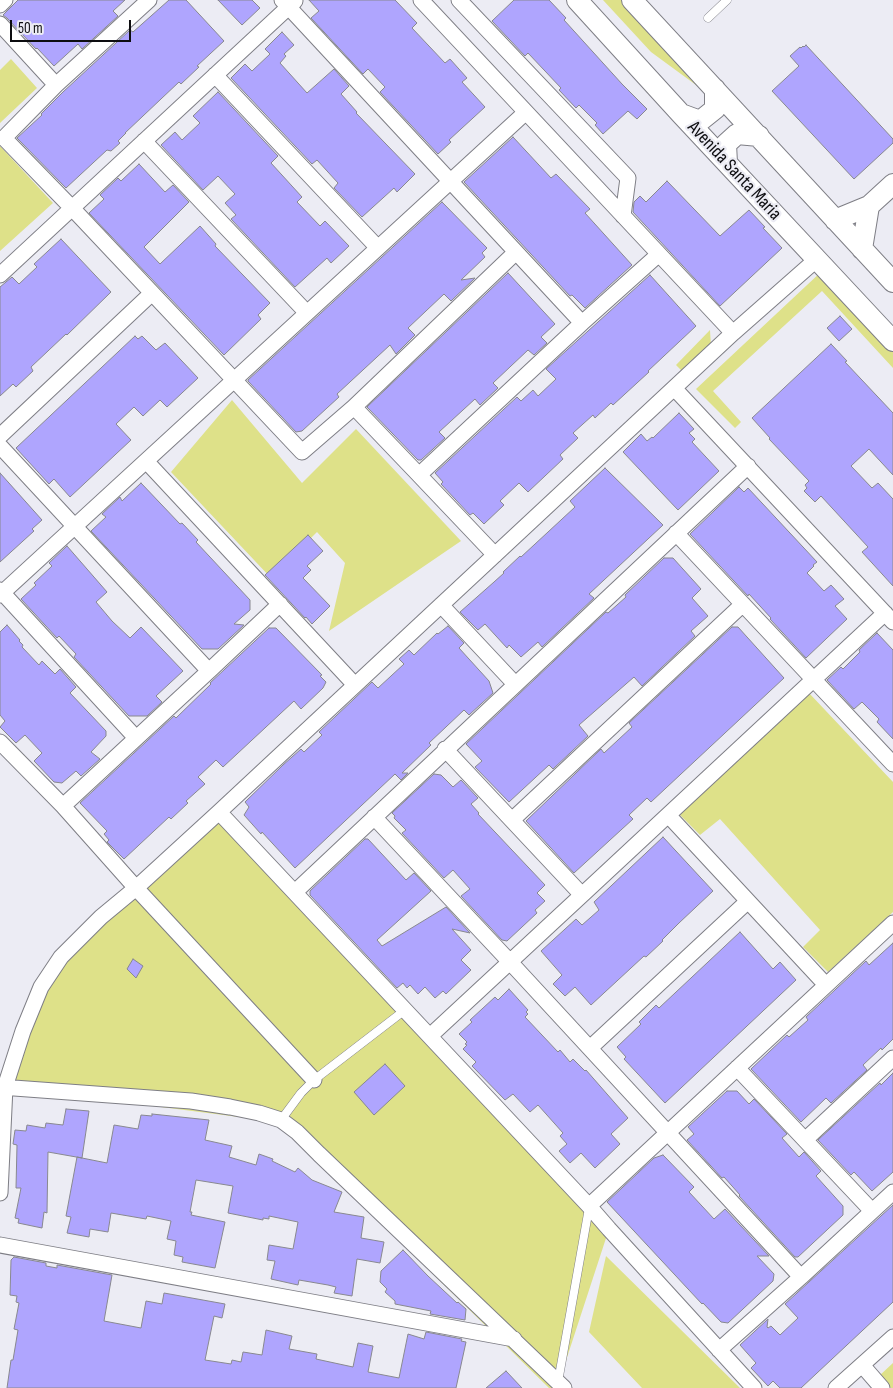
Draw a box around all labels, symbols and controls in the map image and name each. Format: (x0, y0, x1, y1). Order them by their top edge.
scale bar (12, 10, 134, 42)
text: 50 m (18, 19, 43, 38)
street label: Avenida Santa Maria (682, 117, 786, 225)

